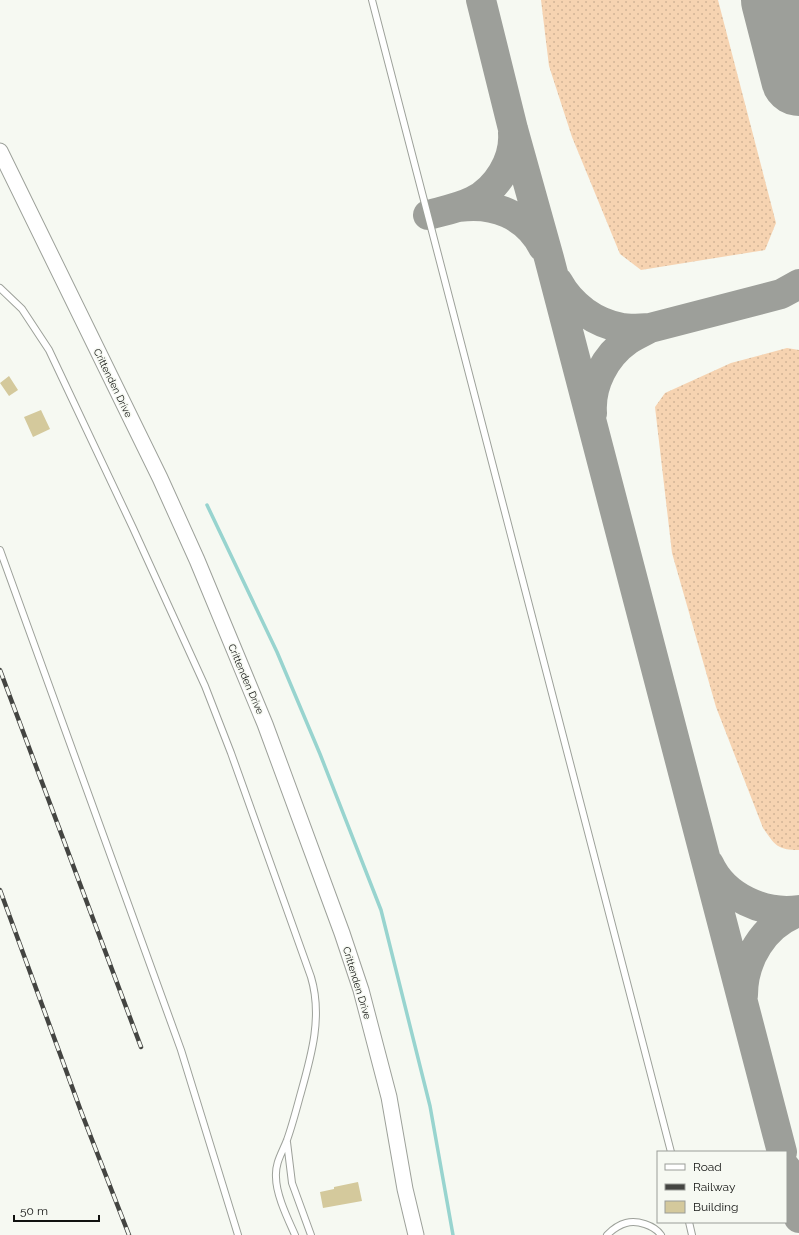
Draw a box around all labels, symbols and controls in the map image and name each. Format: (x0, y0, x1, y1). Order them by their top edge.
street label: Crittenden Drive (92, 347, 134, 419)
street label: Crittenden Drive (226, 642, 266, 716)
street label: Crittenden Drive (341, 945, 373, 1021)
legend (657, 1151, 787, 1223)
text: Road (693, 1160, 722, 1174)
text: Railway (693, 1180, 736, 1194)
scale bar (14, 1197, 99, 1223)
text: Building (693, 1200, 739, 1214)
text: 50 m (20, 1204, 48, 1218)

